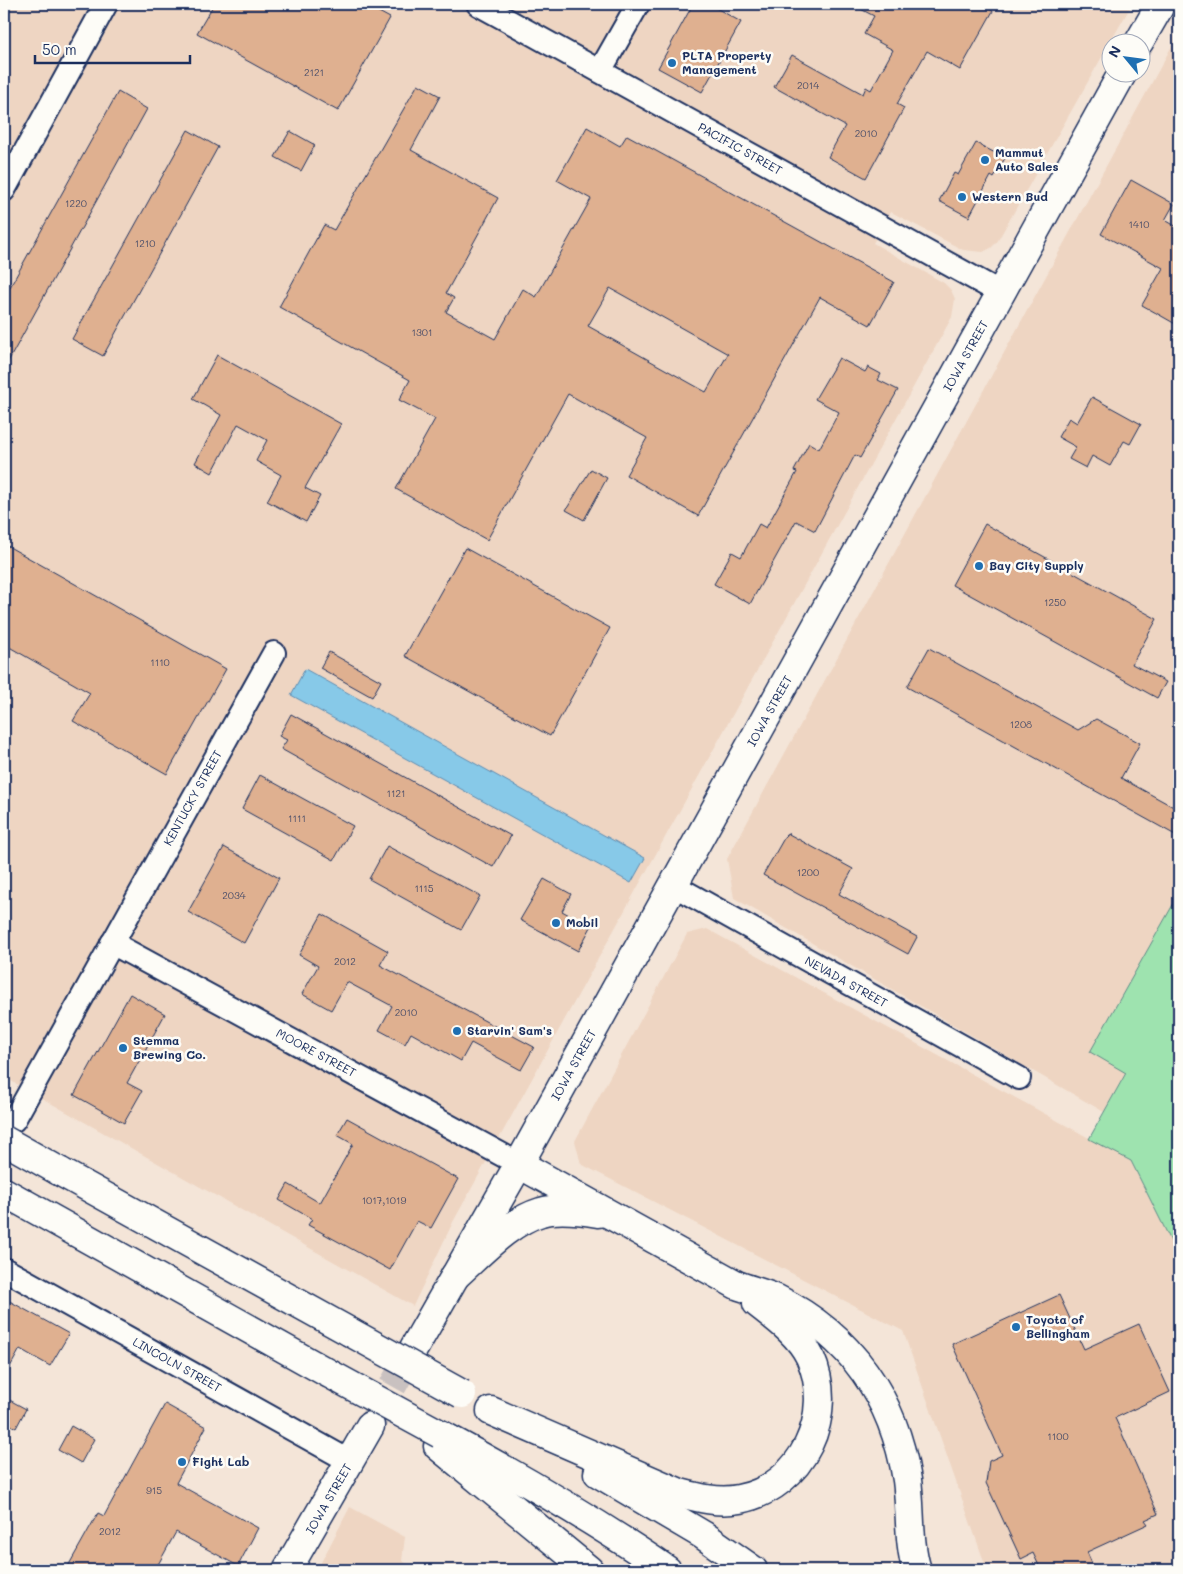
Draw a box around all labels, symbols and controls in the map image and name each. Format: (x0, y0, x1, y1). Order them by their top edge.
scale bar (35, 32, 190, 64)
north arrow (1100, 32, 1150, 82)
text: 50 m (42, 39, 77, 59)
text: N (1103, 42, 1125, 61)
place label: PLTA Property Management (682, 47, 772, 77)
marker: PLTA Property Management (666, 57, 678, 69)
house number: 2121 (304, 65, 324, 79)
house number: 2014 (797, 78, 819, 92)
street label: PACIFIC STREET (696, 118, 786, 178)
house number: 2010 (855, 126, 877, 140)
place label: Mammut Auto Sales (995, 144, 1059, 174)
marker: Mammut Auto Sales (979, 154, 991, 166)
place label: Western Bud (972, 188, 1048, 204)
marker: Western Bud (956, 191, 968, 203)
house number: 1220 (65, 196, 87, 210)
house number: 1410 (1129, 217, 1149, 231)
house number: 1210 (135, 236, 155, 250)
street label: IOWA STREET (939, 317, 991, 394)
house number: 1301 (412, 325, 432, 339)
place label: Bay City Supply (989, 557, 1084, 573)
marker: Bay City Supply (973, 560, 985, 572)
house number: 1250 (1044, 595, 1066, 609)
house number: 1110 (150, 655, 170, 669)
street label: IOWA STREET (743, 672, 795, 749)
house number: 1208 (1010, 717, 1032, 731)
street label: KENTUCKY STREET (159, 747, 225, 848)
house number: 1121 (387, 786, 405, 800)
house number: 1111 (288, 811, 306, 825)
house number: 1200 (797, 865, 819, 879)
house number: 1115 (414, 881, 434, 895)
house number: 2034 (222, 888, 246, 902)
place label: Mobil (566, 914, 598, 930)
marker: Mobil (550, 917, 562, 929)
street label: NEVADA STREET (802, 952, 891, 1011)
house number: 2012 (334, 954, 356, 968)
house number: 2010 (395, 1005, 417, 1019)
place label: Starvin' Sam's (467, 1022, 552, 1038)
street label: MOORE STREET (274, 1024, 360, 1080)
marker: Starvin' Sam's (451, 1025, 463, 1037)
street label: IOWA STREET (547, 1026, 599, 1103)
place label: Stemma Brewing Co. (133, 1032, 206, 1062)
marker: Stemma Brewing Co. (117, 1042, 129, 1054)
house number: 1017,1019 (362, 1193, 406, 1207)
place label: Toyota of Bellingham (1026, 1311, 1090, 1341)
marker: Toyota of Bellingham (1010, 1321, 1022, 1333)
street label: LINCOLN STREET (130, 1333, 225, 1395)
house number: 1100 (1047, 1429, 1069, 1443)
place label: Fight Lab (192, 1453, 250, 1469)
marker: Fight Lab (176, 1456, 188, 1468)
street label: IOWA STREET (301, 1460, 355, 1537)
house number: 915 (146, 1483, 162, 1497)
house number: 2012 (99, 1524, 121, 1538)

